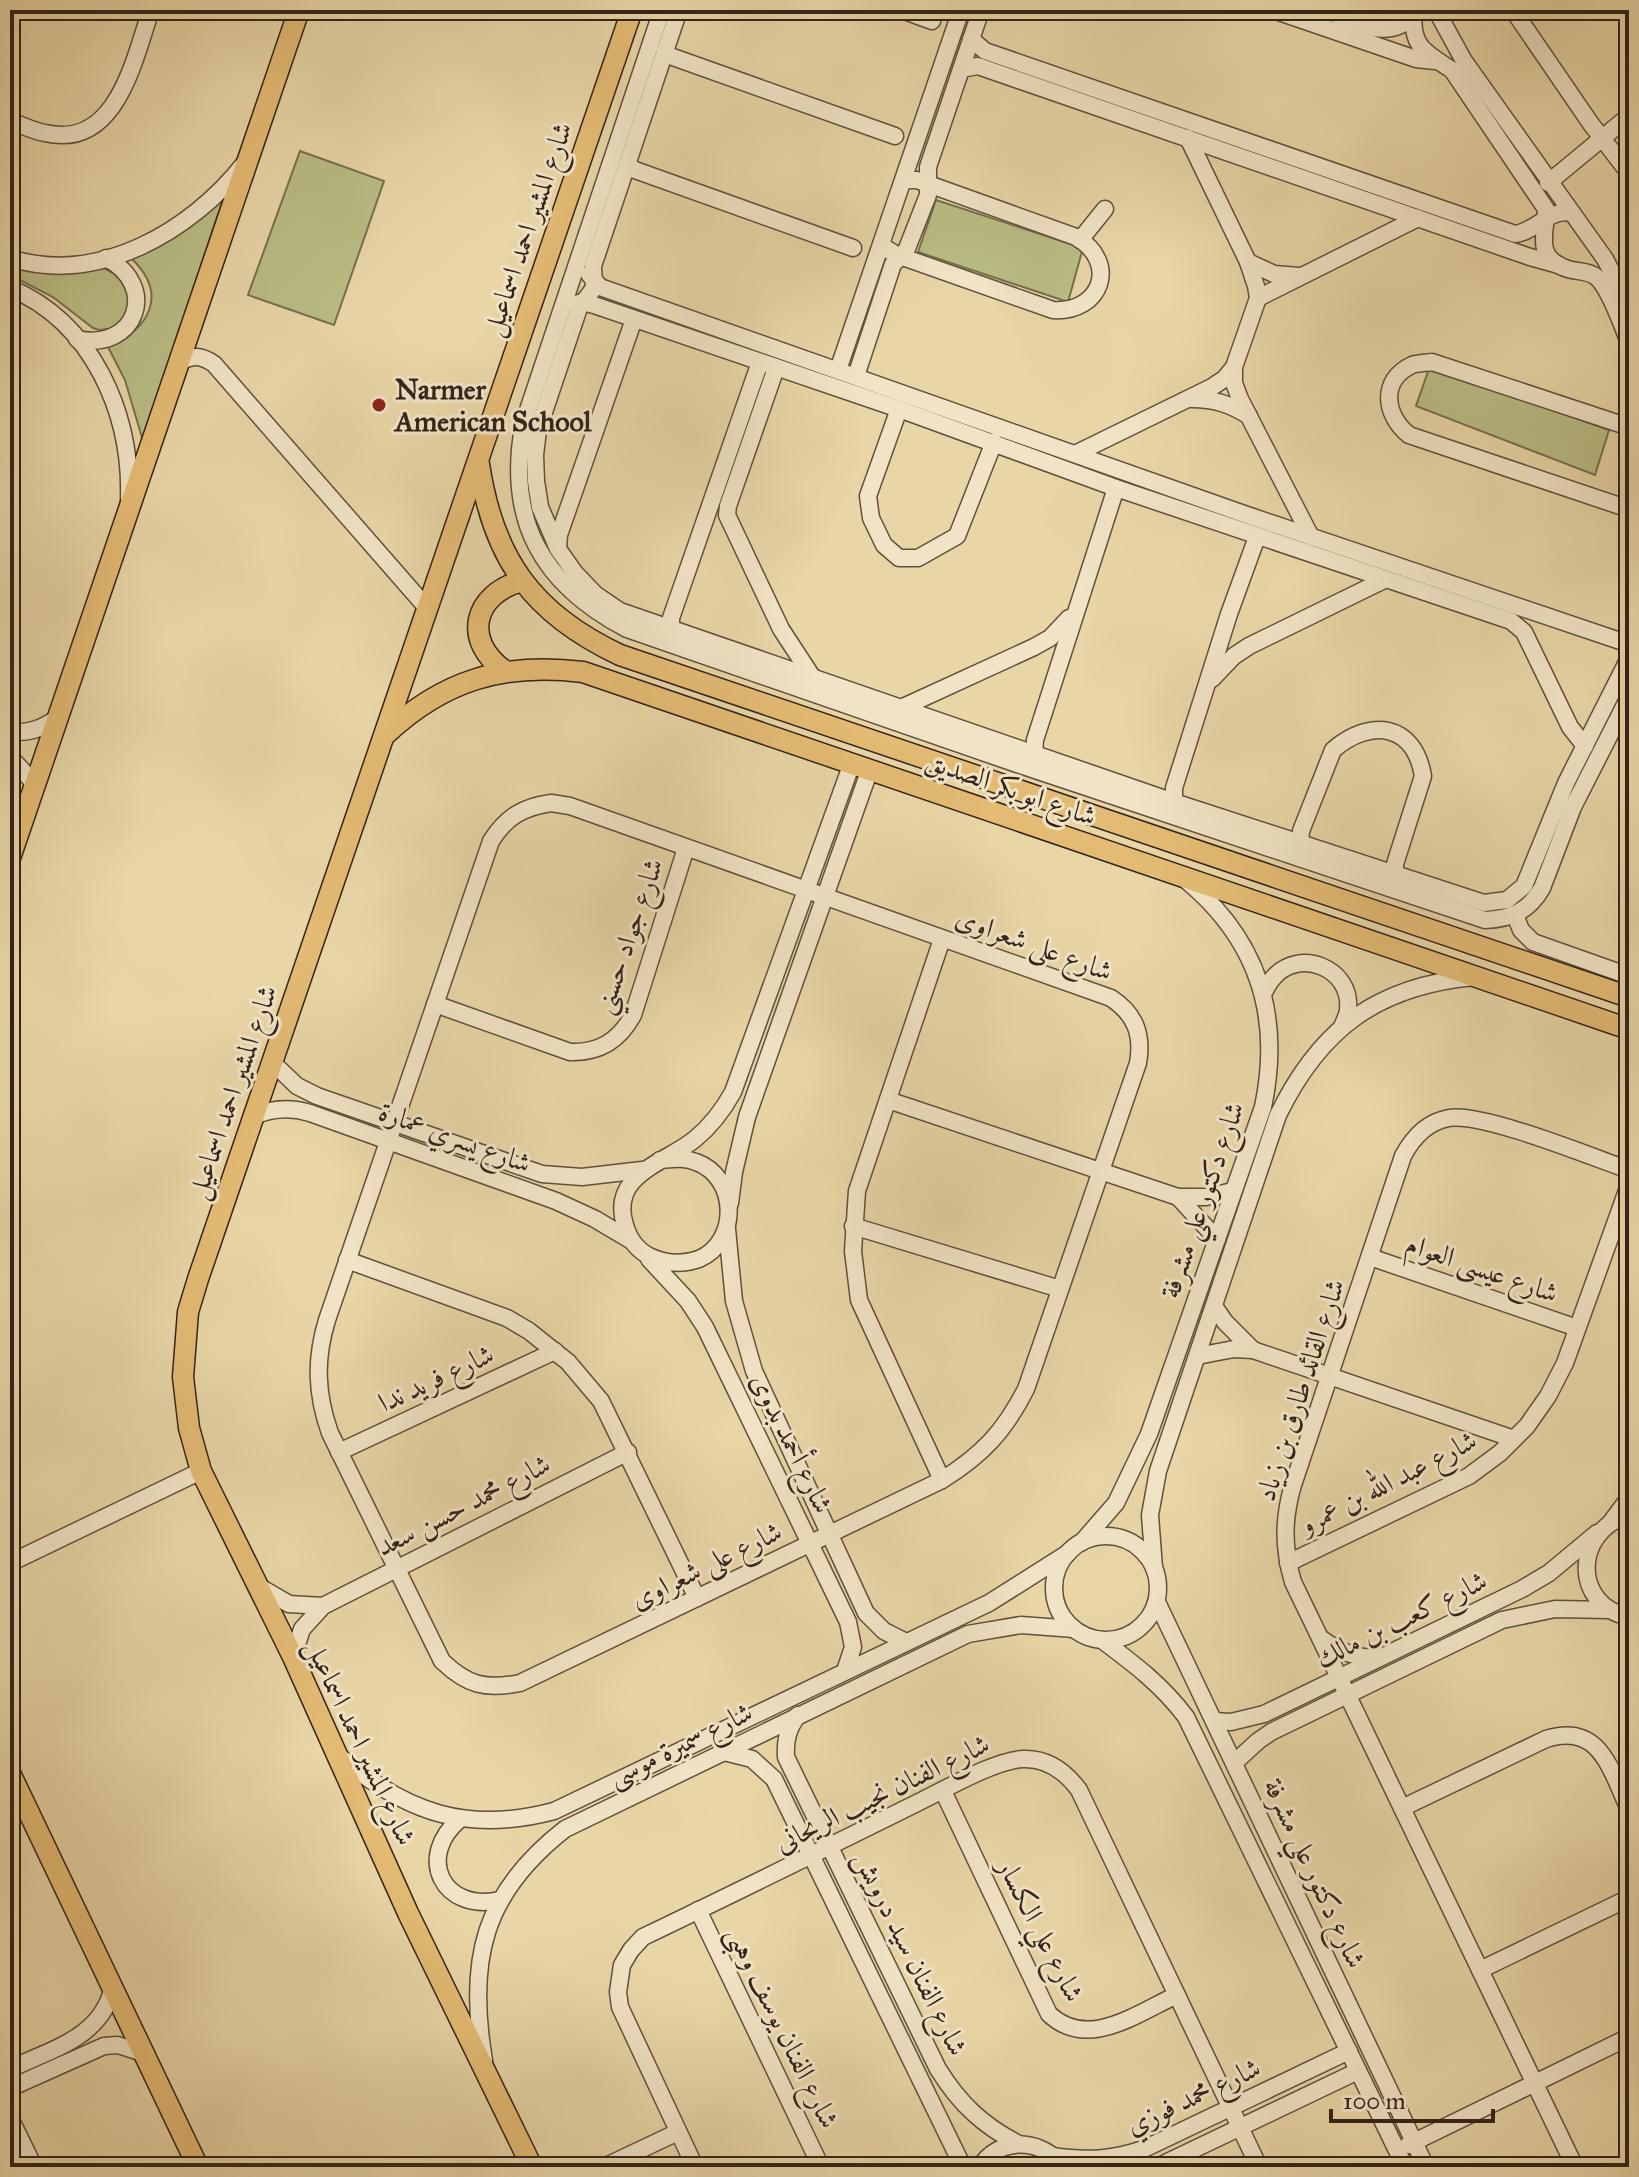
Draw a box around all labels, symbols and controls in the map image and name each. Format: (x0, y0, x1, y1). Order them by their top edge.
street label: شارع المشير احمد اسماعيل (474, 117, 586, 343)
place label: Narmer American School (393, 372, 592, 439)
marker: Narmer American School (370, 396, 388, 414)
street label: شارع ابو بكر الصديق (919, 742, 1101, 839)
street label: شارع جواد حسني (585, 854, 679, 1021)
street label: شارع على شعراوى (949, 899, 1117, 994)
street label: شارع المشير احمد اسماعيل (179, 980, 291, 1206)
street label: شارع يسري عمارة (372, 1093, 536, 1186)
street label: شارع دكتور علي مشرفة (1152, 1097, 1260, 1306)
street label: شارع عيسى العوام (1399, 1226, 1563, 1317)
street label: شارع القائد طارق بن زياد (1248, 1275, 1358, 1507)
street label: شارع فريد ندا (373, 1336, 502, 1425)
street label: شارع أحمد بدوى (738, 1366, 843, 1521)
street label: شارع عبد الله بن عمرو (1289, 1419, 1485, 1548)
street label: شارع محمد حسن سعد (370, 1446, 559, 1569)
street label: شارع على شعراوى (624, 1513, 790, 1622)
street label: شارع كعب بن مالك (1310, 1562, 1495, 1681)
street label: شارع المشير احمد اسماعيل (292, 1633, 424, 1853)
street label: شارع سميرة موسى (602, 1694, 761, 1799)
street label: شارع الفنان نجيب الريحانى (769, 1726, 998, 1866)
street label: شارع دكتور علي مشرفة (1248, 1773, 1374, 1977)
street label: شارع الفنان سيد درويش (841, 1845, 976, 2064)
street label: شارع علي الكسار (981, 1850, 1092, 2012)
street label: شارع الفنان يوسف وهبى (713, 1920, 847, 2137)
street label: شارع محمد فوزي (1120, 2050, 1269, 2148)
scale bar (1331, 2073, 1493, 2123)
text: 100 m (1343, 2086, 1406, 2116)

